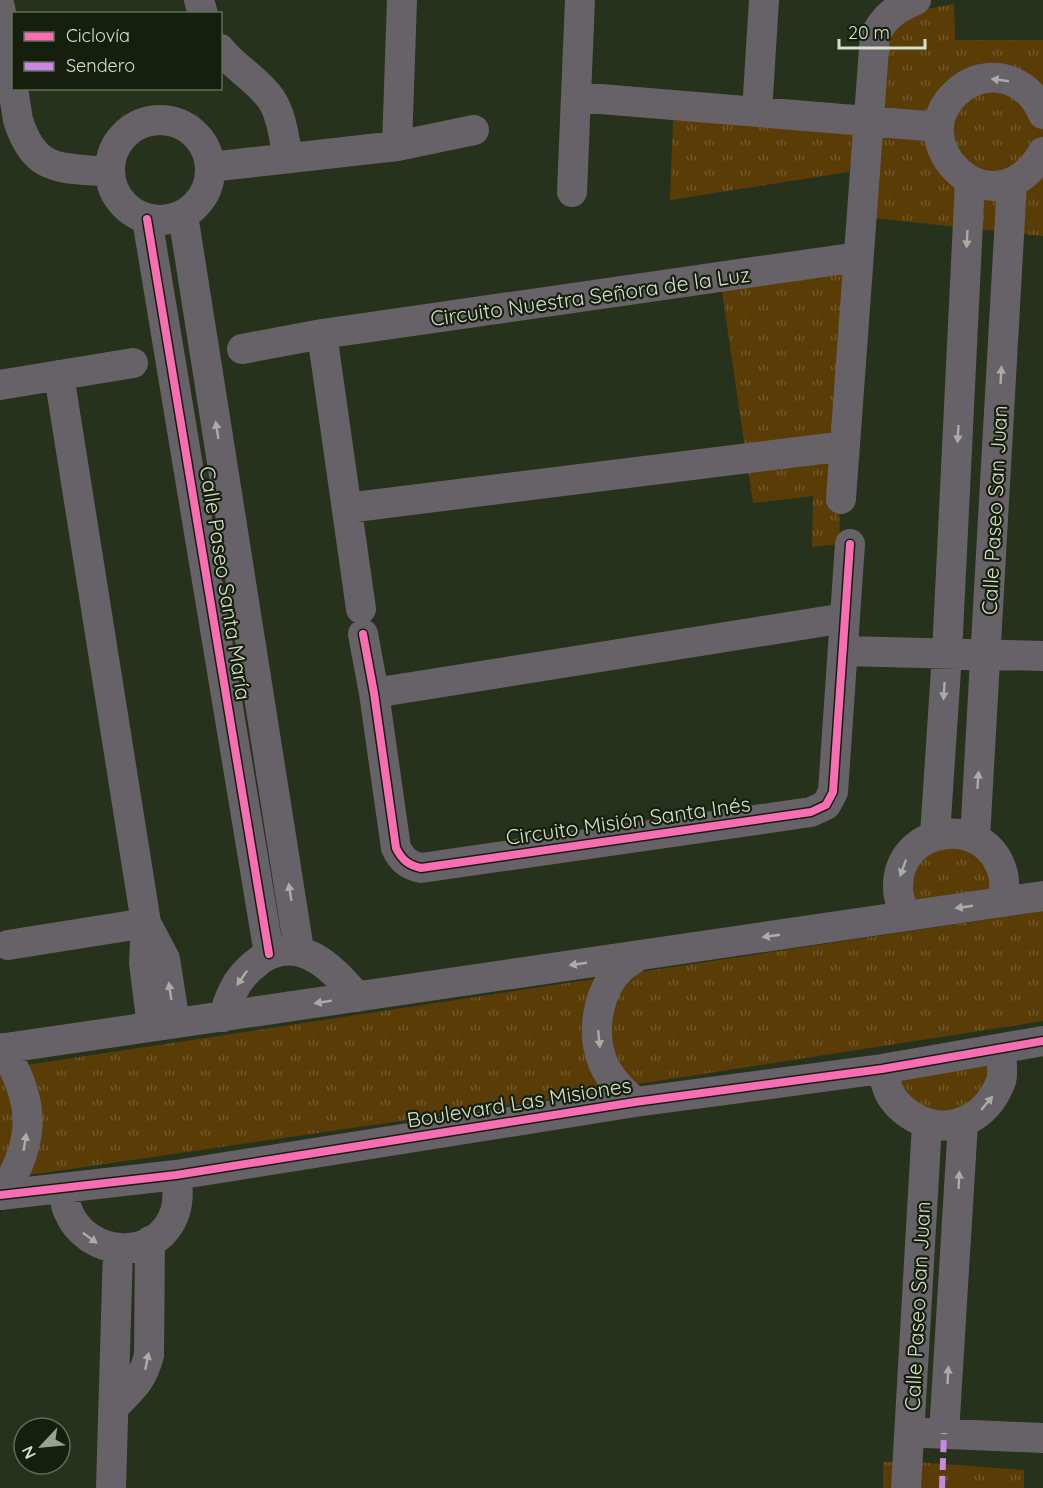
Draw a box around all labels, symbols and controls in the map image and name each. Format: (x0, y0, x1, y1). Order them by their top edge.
legend (12, 12, 222, 90)
scale bar (839, 12, 924, 50)
text: 20 m (848, 21, 890, 44)
text: Ciclovía (66, 24, 130, 47)
text: Sendero (66, 54, 135, 77)
one-way arrow (990, 75, 1009, 84)
one-way arrow (963, 230, 972, 249)
street label: Circuito Nuestra Señora de la Luz (428, 261, 752, 331)
one-way arrow (997, 366, 1006, 385)
street label: Calle Paseo San Juan (976, 404, 1012, 616)
one-way arrow (212, 420, 221, 439)
one-way arrow (953, 424, 962, 443)
street label: Calle Paseo Santa María (195, 464, 257, 702)
one-way arrow (940, 682, 949, 701)
one-way arrow (974, 770, 983, 789)
street label: Circuito Misión Santa Inés (504, 790, 752, 850)
one-way arrow (897, 860, 907, 878)
one-way arrow (285, 883, 294, 902)
one-way arrow (955, 903, 974, 912)
one-way arrow (762, 931, 781, 940)
one-way arrow (569, 959, 588, 968)
one-way arrow (236, 969, 248, 985)
one-way arrow (165, 981, 174, 1000)
one-way arrow (314, 997, 333, 1006)
one-way arrow (594, 1029, 603, 1048)
street label: Boulevard Las Misiones (405, 1071, 633, 1133)
one-way arrow (980, 1095, 993, 1111)
one-way arrow (21, 1132, 30, 1151)
one-way arrow (955, 1171, 964, 1190)
street label: Calle Paseo San Juan (899, 1200, 935, 1412)
one-way arrow (82, 1232, 98, 1244)
one-way arrow (143, 1351, 152, 1370)
one-way arrow (943, 1366, 952, 1385)
north arrow (12, 1416, 72, 1476)
text: N (17, 1443, 40, 1462)

